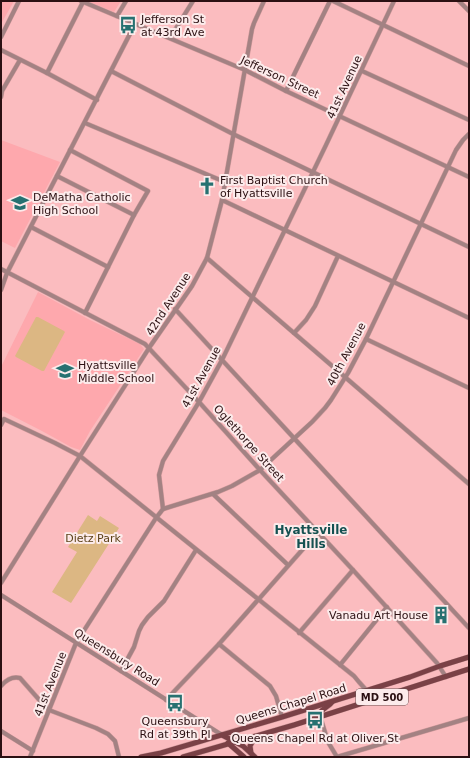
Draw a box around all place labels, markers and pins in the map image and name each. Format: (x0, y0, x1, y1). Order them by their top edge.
place label: Jefferson St at 43rd Ave (140, 13, 205, 39)
bus stop icon: Jefferson St at 43rd Ave (118, 15, 138, 35)
place label: First Baptist Church of Hyattsville (220, 174, 328, 200)
church icon: First Baptist Church of Hyattsville (197, 176, 217, 196)
place label: DeMatha Catholic High School (33, 191, 131, 217)
school or university icon: DeMatha Catholic High School (10, 193, 30, 213)
place label: Hyattsville Middle School (78, 359, 154, 385)
school or university icon: Hyattsville Middle School (55, 361, 75, 381)
building icon: Vanadu Art House (431, 605, 451, 625)
place label: Vanadu Art House (329, 609, 428, 622)
bus stop icon: Queensbury Rd at 39th Pl (165, 693, 185, 713)
bus stop icon: Queens Chapel Rd at Oliver St (305, 710, 325, 730)
place label: Queensbury Rd at 39th Pl (139, 715, 211, 741)
place label: Queens Chapel Rd at Oliver St (231, 732, 399, 745)

